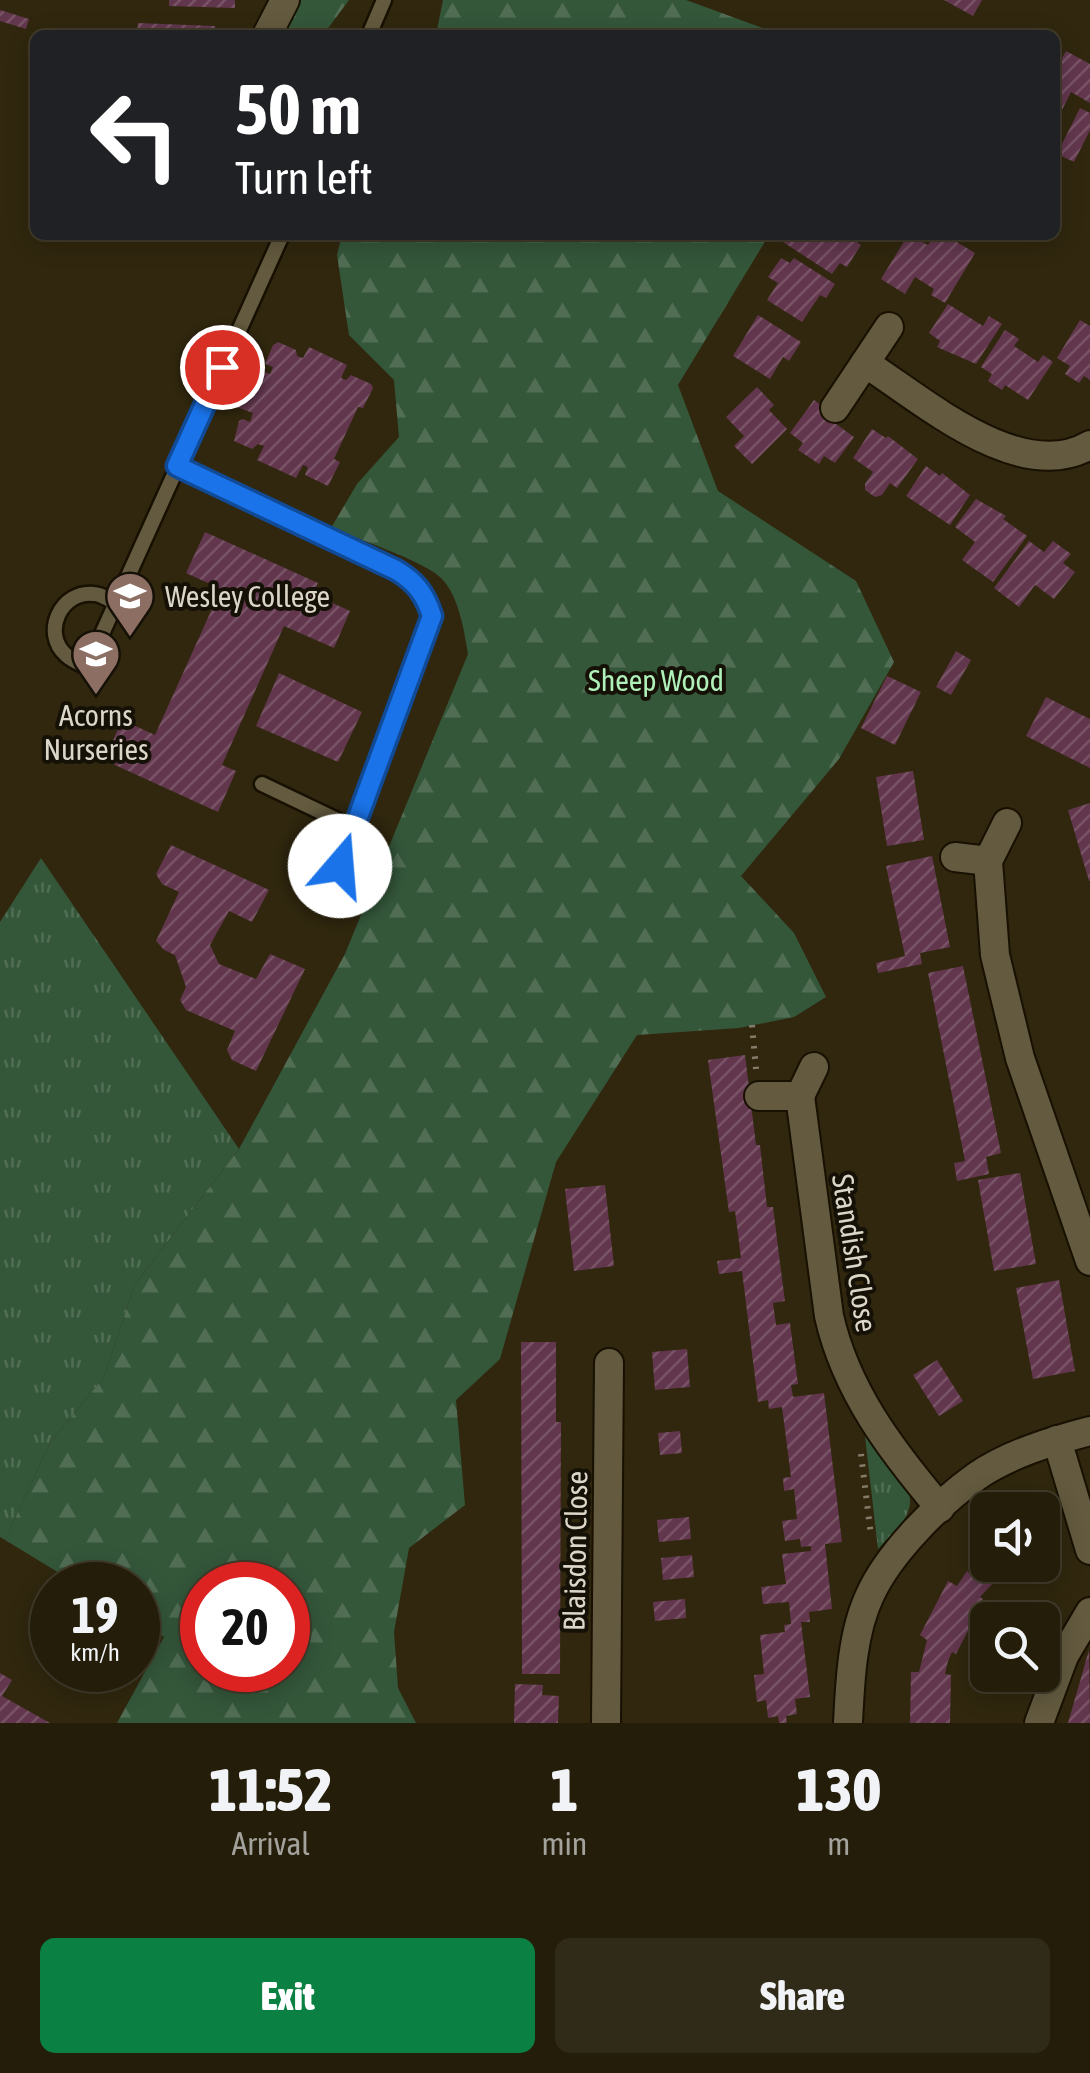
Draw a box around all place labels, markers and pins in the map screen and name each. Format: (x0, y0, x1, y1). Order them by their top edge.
pin (180, 325, 265, 410)
school or university icon: Wesley College (104, 570, 156, 638)
place label: Wesley College (165, 579, 330, 613)
school or university icon: Acorns Nurseries (70, 628, 122, 696)
place label: Acorns Nurseries (43, 698, 149, 766)

